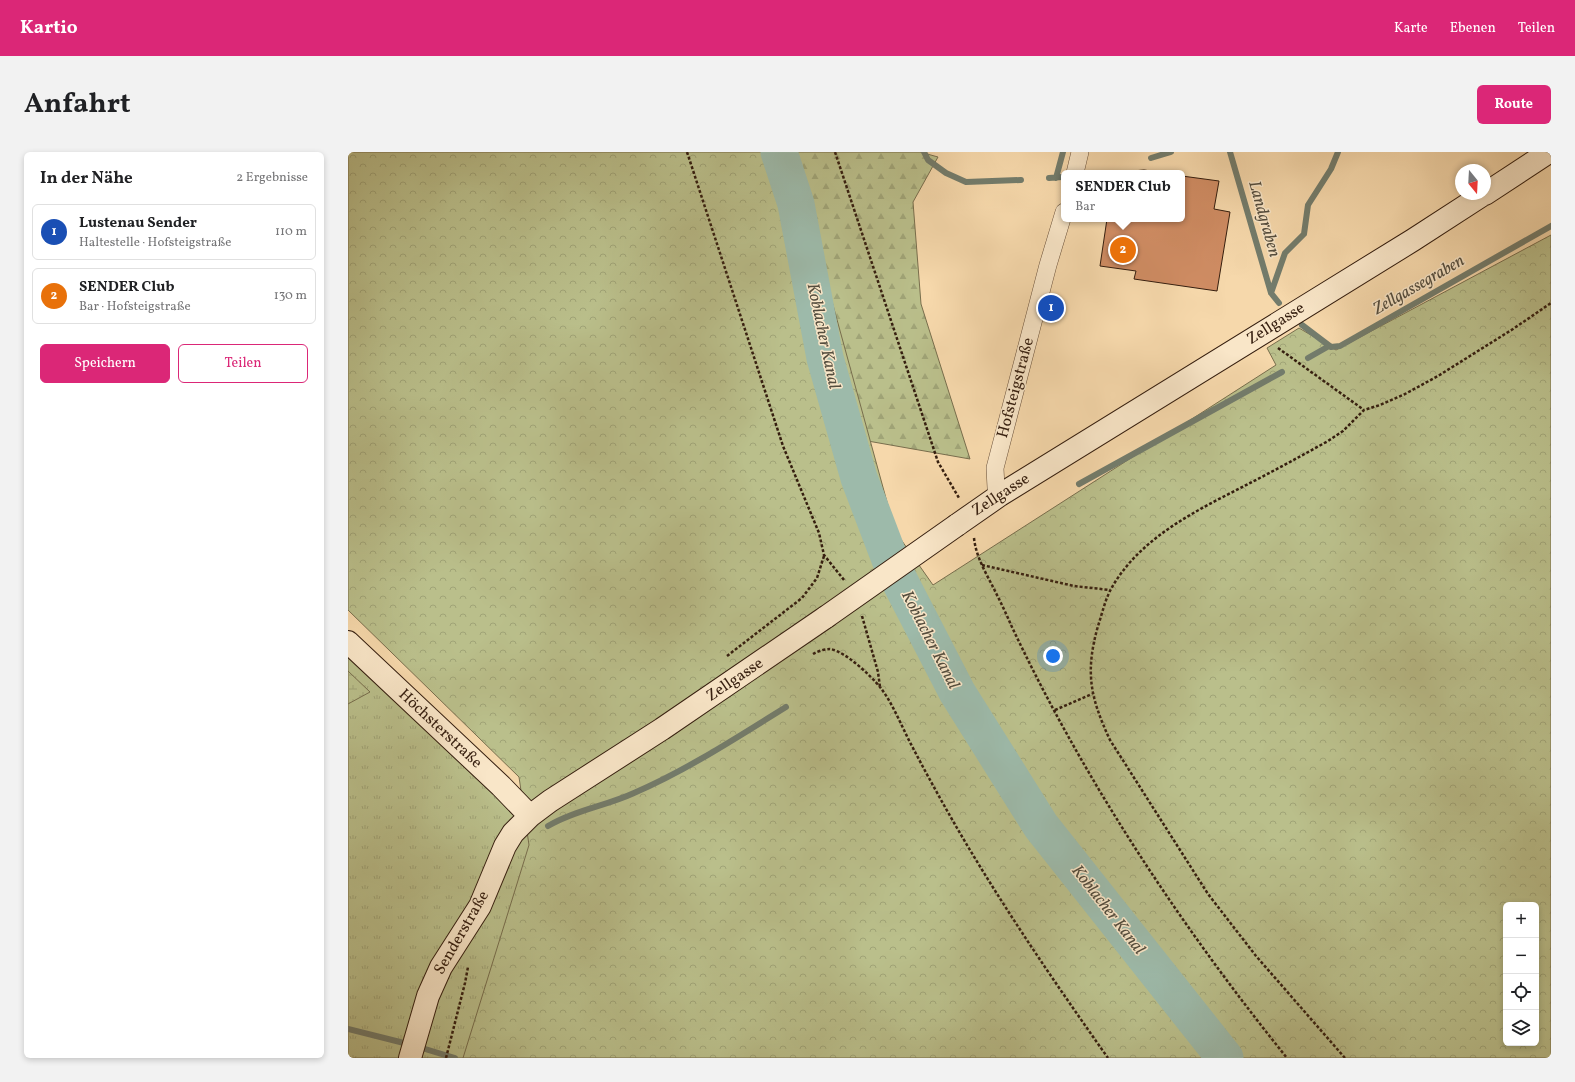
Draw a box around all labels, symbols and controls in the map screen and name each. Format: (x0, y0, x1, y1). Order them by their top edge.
text: Kartio (20, 15, 78, 41)
text: Karte (1394, 19, 1428, 38)
text: Ebenen (1450, 19, 1496, 38)
text: Teilen (1518, 19, 1555, 38)
text: Anfahrt (24, 85, 131, 124)
button: Route (1477, 85, 1551, 124)
north arrow (1455, 164, 1491, 200)
text: In der Nähe (40, 167, 133, 190)
text: 2 Ergebnisse (236, 169, 308, 187)
popup (1061, 170, 1185, 222)
text: SENDER Club (1075, 177, 1171, 198)
water label: Landgraben (1242, 178, 1286, 260)
text: Bar (1075, 198, 1095, 216)
text: Lustenau Sender (79, 213, 197, 234)
text: 1 (51, 223, 57, 241)
text: 110 m (275, 223, 307, 241)
text: Haltestelle · Hofsteigstraße (79, 234, 231, 252)
pin: 2 (1110, 235, 1136, 265)
water label: Zellgassegraben (1368, 249, 1469, 321)
text: SENDER Club (79, 277, 174, 298)
water label: Koblacher Kanal (801, 281, 845, 391)
text: 2 (51, 287, 57, 305)
text: 130 m (274, 287, 307, 305)
pin: 1 (1038, 293, 1064, 323)
text: Bar · Hofsteigstraße (79, 298, 191, 316)
street label: Zellgasse (1243, 298, 1309, 350)
street label: Hofsteigstraße (992, 335, 1040, 441)
button: Speichern (40, 344, 170, 383)
button: Teilen (178, 344, 308, 383)
street label: Zellgasse (968, 468, 1034, 522)
water label: Koblacher Kanal (895, 587, 965, 693)
your location (1043, 646, 1063, 666)
street label: Zellgasse (702, 653, 768, 707)
street label: Höchsterstraße (393, 684, 487, 774)
water label: Koblacher Kanal (1066, 860, 1150, 960)
street label: Senderstraße (429, 887, 495, 979)
map controls (1503, 902, 1539, 1046)
button: + (1503, 902, 1539, 938)
button: − (1503, 938, 1539, 974)
button: locate (1503, 974, 1539, 1010)
button: layers (1503, 1010, 1539, 1046)

